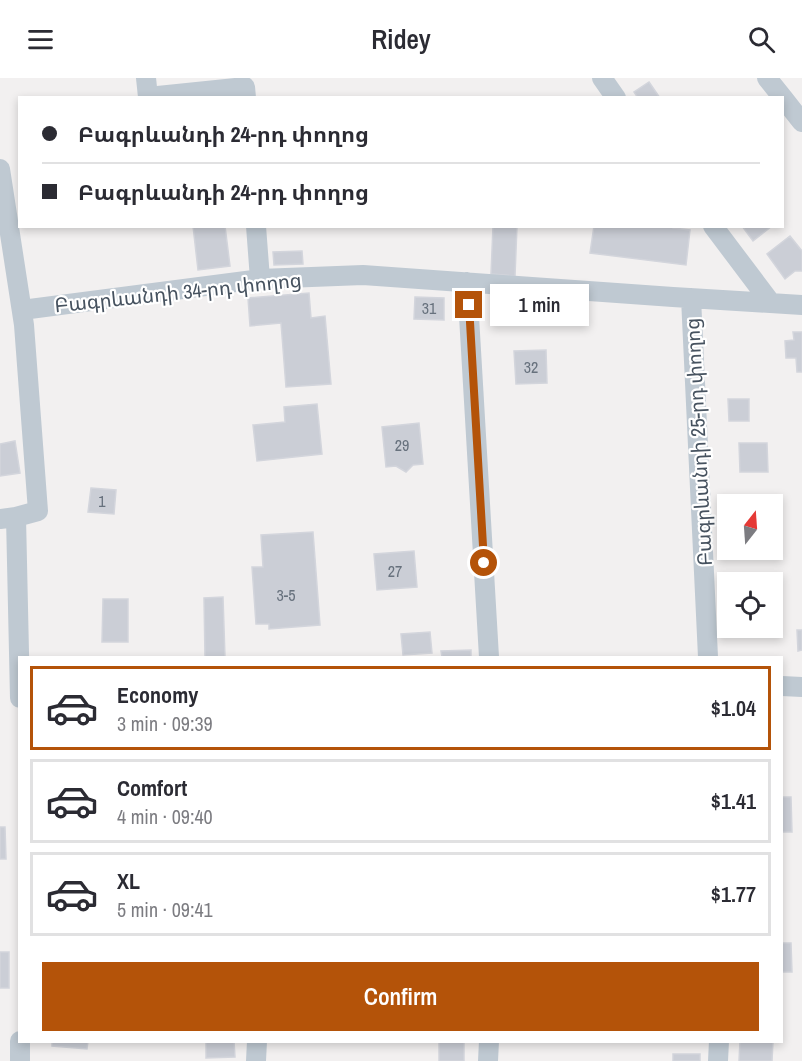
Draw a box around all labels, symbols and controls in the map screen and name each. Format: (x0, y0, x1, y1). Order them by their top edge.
text: Ridey (371, 21, 431, 57)
icon: menu (24, 23, 57, 56)
icon: search (745, 23, 778, 56)
text: Բագրևանդի 24-րդ փողոց (78, 119, 369, 149)
text: Բագրևանդի 24-րդ փողոց (78, 177, 369, 207)
street label: Բագրևանդի 34-րդ փողոց (53, 266, 303, 318)
callout: 1 min (490, 284, 589, 326)
route end (455, 291, 482, 318)
text: 1 min (518, 291, 561, 318)
house number: 31 (422, 297, 437, 319)
street label: Բագրևանդի 25-րդ փողոց (678, 317, 718, 567)
house number: 32 (524, 356, 538, 378)
house number: 29 (395, 434, 409, 456)
house number: 1 (98, 490, 106, 512)
north arrow (717, 494, 783, 560)
map controls (717, 494, 783, 638)
route start (470, 549, 497, 576)
house number: 27 (388, 560, 402, 582)
button: locate (717, 572, 783, 638)
house number: 3-5 (277, 584, 295, 606)
text: Economy (117, 680, 198, 710)
icon: car (45, 681, 99, 735)
text: $1.04 (711, 693, 756, 723)
text: 3 min · 09:39 (117, 710, 213, 737)
text: Comfort (117, 773, 187, 803)
icon: car (45, 774, 99, 828)
text: $1.41 (711, 786, 756, 816)
text: 4 min · 09:40 (117, 803, 213, 830)
text: XL (117, 866, 140, 896)
icon: car (45, 867, 99, 921)
text: $1.77 (711, 879, 756, 909)
text: 5 min · 09:41 (117, 896, 213, 923)
button: Confirm (42, 962, 759, 1031)

